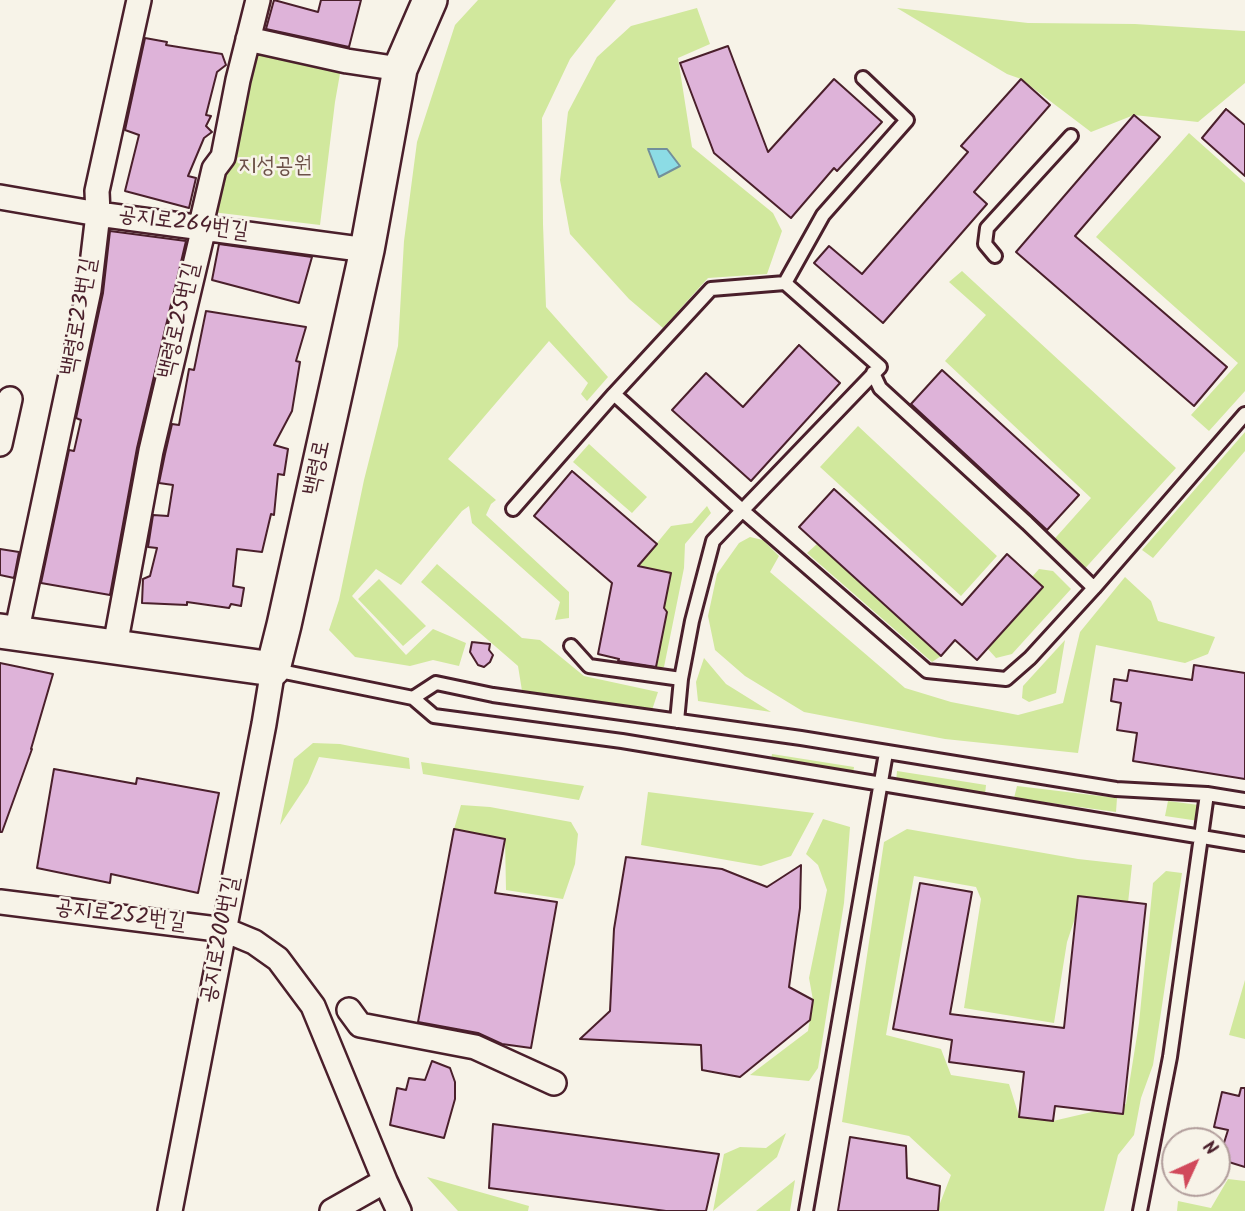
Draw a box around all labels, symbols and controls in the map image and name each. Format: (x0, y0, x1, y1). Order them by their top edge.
park label: 지성공원 (238, 154, 312, 182)
street label: 공지로264번길 (116, 202, 250, 248)
street label: 백령로23번길 (57, 256, 105, 378)
street label: 백령로25번길 (154, 260, 208, 382)
street label: 백령로 (300, 438, 338, 498)
street label: 공지로200번길 (196, 874, 248, 1006)
street label: 공지로252번길 (53, 895, 187, 939)
north arrow (1161, 1127, 1231, 1197)
text: N (1195, 1134, 1224, 1163)

